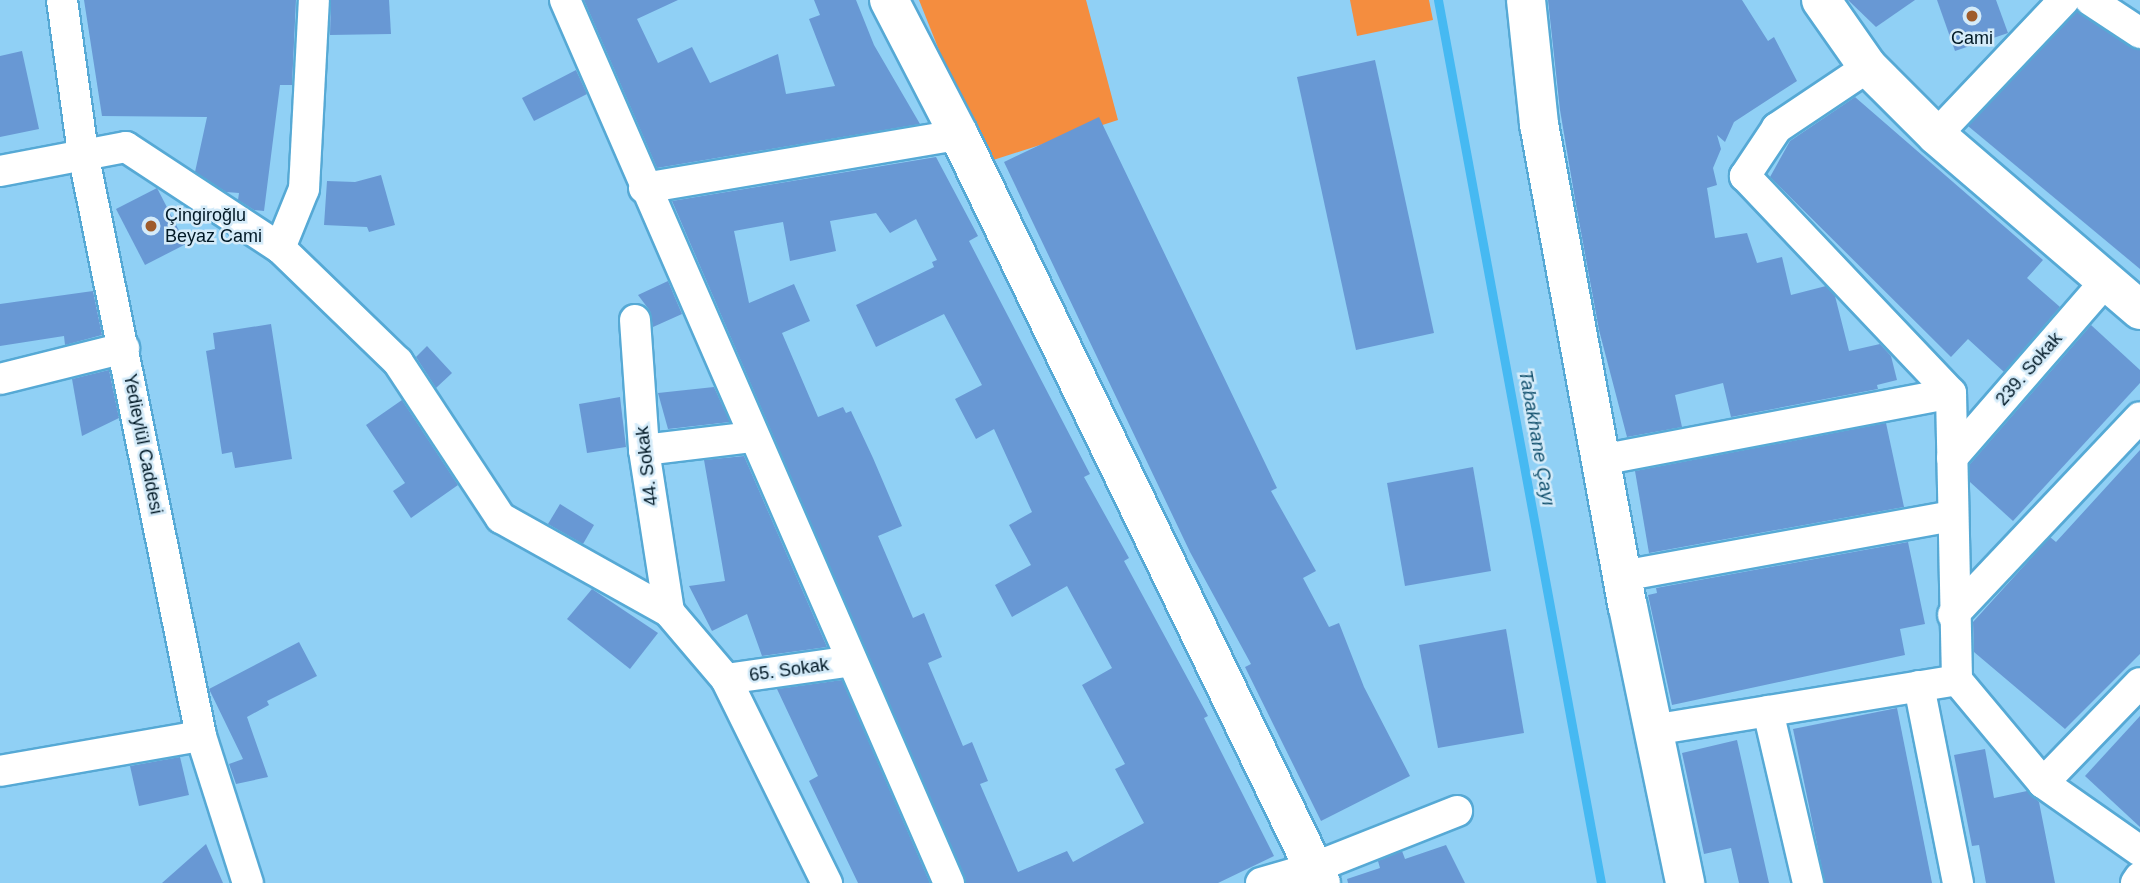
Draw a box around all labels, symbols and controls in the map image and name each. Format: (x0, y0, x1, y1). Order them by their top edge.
marker: Cami (1964, 8, 1980, 24)
place label: Cami (1951, 27, 1993, 49)
place label: Çingiroğlu Beyaz Cami (165, 205, 262, 248)
marker: Çingiroğlu Beyaz Cami (143, 218, 159, 234)
street label: 239. Sokak (1991, 328, 2067, 410)
water label: Tabakhane Çayı (1514, 368, 1560, 508)
street label: Yedieylül Caddesi (119, 372, 167, 516)
street label: 44. Sokak (631, 425, 663, 507)
street label: 65. Sokak (748, 654, 830, 686)

